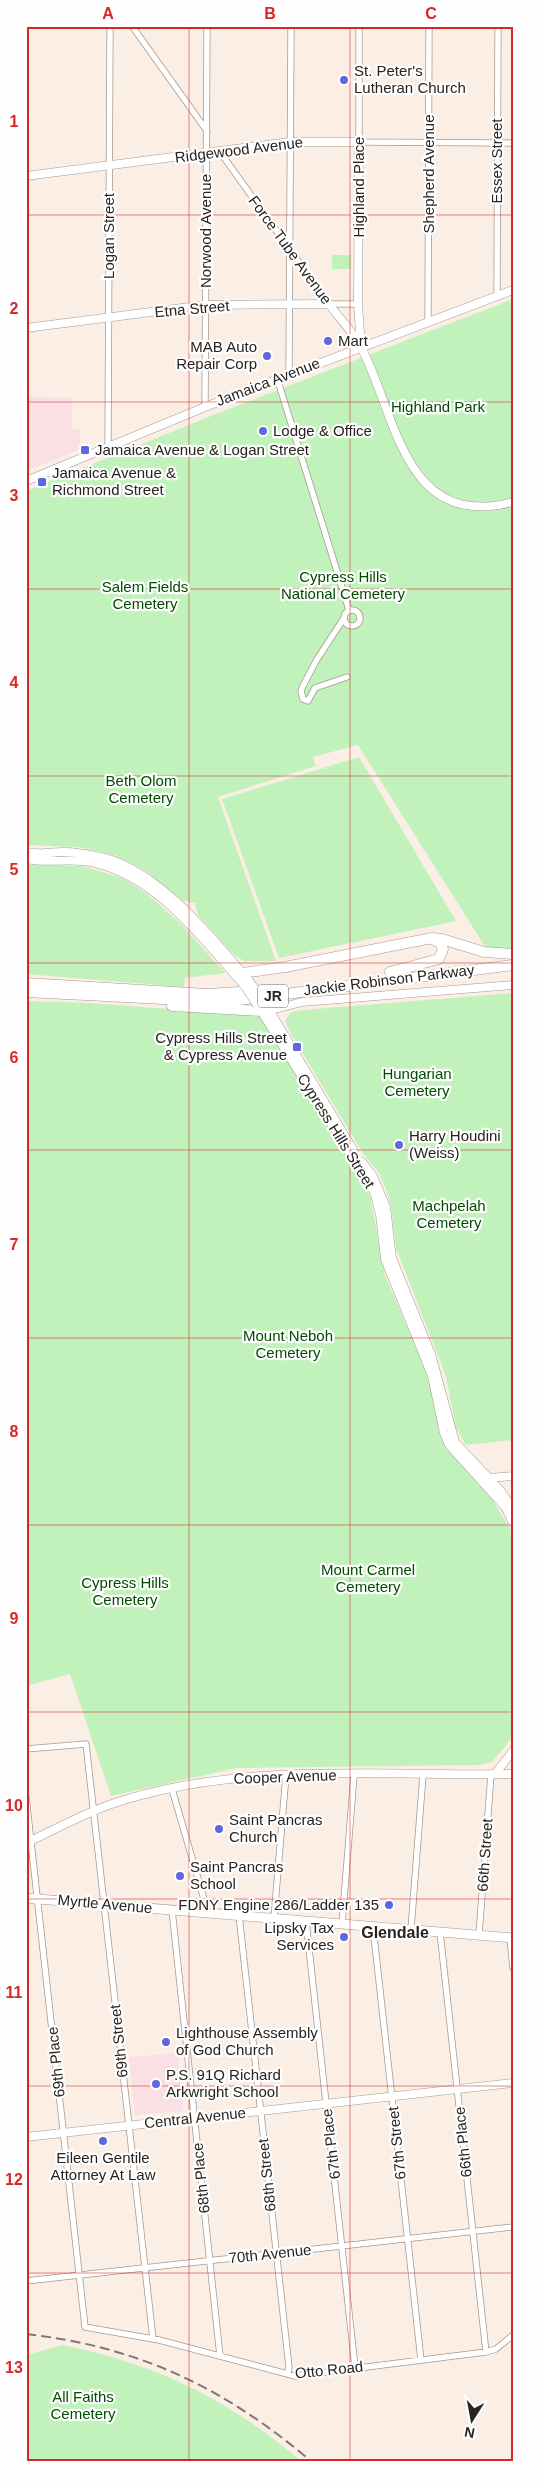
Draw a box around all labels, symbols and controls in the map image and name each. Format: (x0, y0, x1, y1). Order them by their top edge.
text: A (102, 5, 114, 22)
text: B (264, 5, 276, 22)
text: C (425, 5, 437, 22)
place label: St. Peter's Lutheran Church (354, 62, 466, 96)
marker: St. Peter's Lutheran Church (338, 74, 350, 86)
text: 1 (10, 113, 19, 130)
street label: Shepherd Avenue (420, 115, 437, 234)
street label: Essex Street (488, 118, 505, 204)
street label: Ridgewood Avenue (174, 133, 304, 166)
street label: Highland Place (350, 137, 367, 237)
street label: Norwood Avenue (197, 174, 214, 288)
street label: Logan Street (100, 192, 117, 279)
street label: Force Tube Avenue (245, 192, 335, 307)
street label: Etna Street (154, 297, 231, 320)
text: 2 (10, 300, 19, 317)
place label: Mart (338, 332, 369, 349)
marker: Mart (322, 335, 334, 347)
place label: MAB Auto Repair Corp (176, 338, 257, 372)
marker: MAB Auto Repair Corp (261, 350, 273, 362)
street label: Jamaica Avenue (214, 354, 322, 409)
park label: Highland Park (391, 398, 486, 415)
place label: Lodge & Office (273, 422, 372, 439)
marker: Lodge & Office (257, 425, 269, 437)
place label: Jamaica Avenue & Logan Street (95, 441, 310, 458)
marker: Jamaica Avenue & Logan Street (79, 444, 91, 456)
place label: Jamaica Avenue & Richmond Street (52, 464, 176, 498)
marker: Jamaica Avenue & Richmond Street (36, 476, 48, 488)
text: 3 (10, 487, 19, 504)
park label: Cypress Hills National Cemetery (281, 568, 406, 602)
park label: Salem Fields Cemetery (102, 578, 188, 612)
text: 4 (10, 674, 19, 691)
park label: Beth Olom Cemetery (106, 772, 176, 806)
text: 5 (10, 861, 19, 878)
street label: Jackie Robinson Parkway (303, 961, 476, 998)
road number: JR (258, 984, 288, 1008)
place label: Cypress Hills Street & Cypress Avenue (155, 1029, 288, 1063)
marker: Cypress Hills Street & Cypress Avenue (291, 1041, 303, 1053)
text: 6 (10, 1049, 19, 1066)
park label: Hungarian Cemetery (382, 1065, 452, 1099)
street label: Cypress Hills Street (294, 1070, 379, 1192)
place label: Harry Houdini (Weiss) (409, 1127, 501, 1161)
marker: Harry Houdini (Weiss) (393, 1139, 405, 1151)
park label: Machpelah Cemetery (412, 1197, 486, 1231)
text: 7 (10, 1236, 19, 1253)
park label: Mount Neboh Cemetery (243, 1327, 333, 1361)
text: 8 (10, 1423, 19, 1440)
park label: Mount Carmel Cemetery (321, 1561, 415, 1595)
park label: Cypress Hills Cemetery (81, 1574, 169, 1608)
text: 9 (10, 1610, 19, 1627)
street label: Cooper Avenue (233, 1766, 337, 1787)
text: 10 (5, 1797, 23, 1814)
place label: Saint Pancras Church (229, 1811, 322, 1845)
street label: 66th Street (473, 1817, 496, 1892)
marker: Saint Pancras Church (213, 1823, 225, 1835)
place label: Saint Pancras School (190, 1858, 283, 1892)
marker: Saint Pancras School (174, 1870, 186, 1882)
street label: Myrtle Avenue (57, 1891, 153, 1916)
place label: FDNY Engine 286/Ladder 135 (178, 1896, 379, 1913)
marker: FDNY Engine 286/Ladder 135 (383, 1899, 395, 1911)
place label: Lipsky Tax Services (264, 1919, 334, 1953)
district label: Glendale (361, 1924, 429, 1941)
marker: Lipsky Tax Services (338, 1931, 350, 1943)
text: 11 (6, 1984, 23, 2001)
street label: 69th Street (106, 2003, 131, 2078)
place label: Lighthouse Assembly of God Church (176, 2024, 318, 2058)
street label: 69th Place (43, 2026, 68, 2098)
marker: Lighthouse Assembly of God Church (160, 2036, 172, 2048)
place label: P.S. 91Q Richard Arkwright School (166, 2066, 281, 2100)
marker: P.S. 91Q Richard Arkwright School (150, 2078, 162, 2090)
street label: Central Avenue (143, 2104, 247, 2131)
street label: 67th Street (384, 2105, 409, 2180)
street label: 66th Place (450, 2106, 475, 2178)
street label: 67th Place (318, 2108, 343, 2180)
marker: Eileen Gentile Attorney At Law (97, 2135, 109, 2147)
street label: 68th Street (254, 2137, 279, 2212)
street label: 68th Place (188, 2142, 213, 2214)
place label: Eileen Gentile Attorney At Law (50, 2149, 156, 2183)
text: 12 (5, 2171, 23, 2188)
street label: 70th Avenue (228, 2241, 312, 2266)
street label: Otto Road (294, 2357, 364, 2382)
text: 13 (5, 2359, 23, 2376)
park label: All Faiths Cemetery (50, 2388, 116, 2422)
north arrow (446, 2396, 496, 2446)
text: N (463, 2424, 476, 2442)

